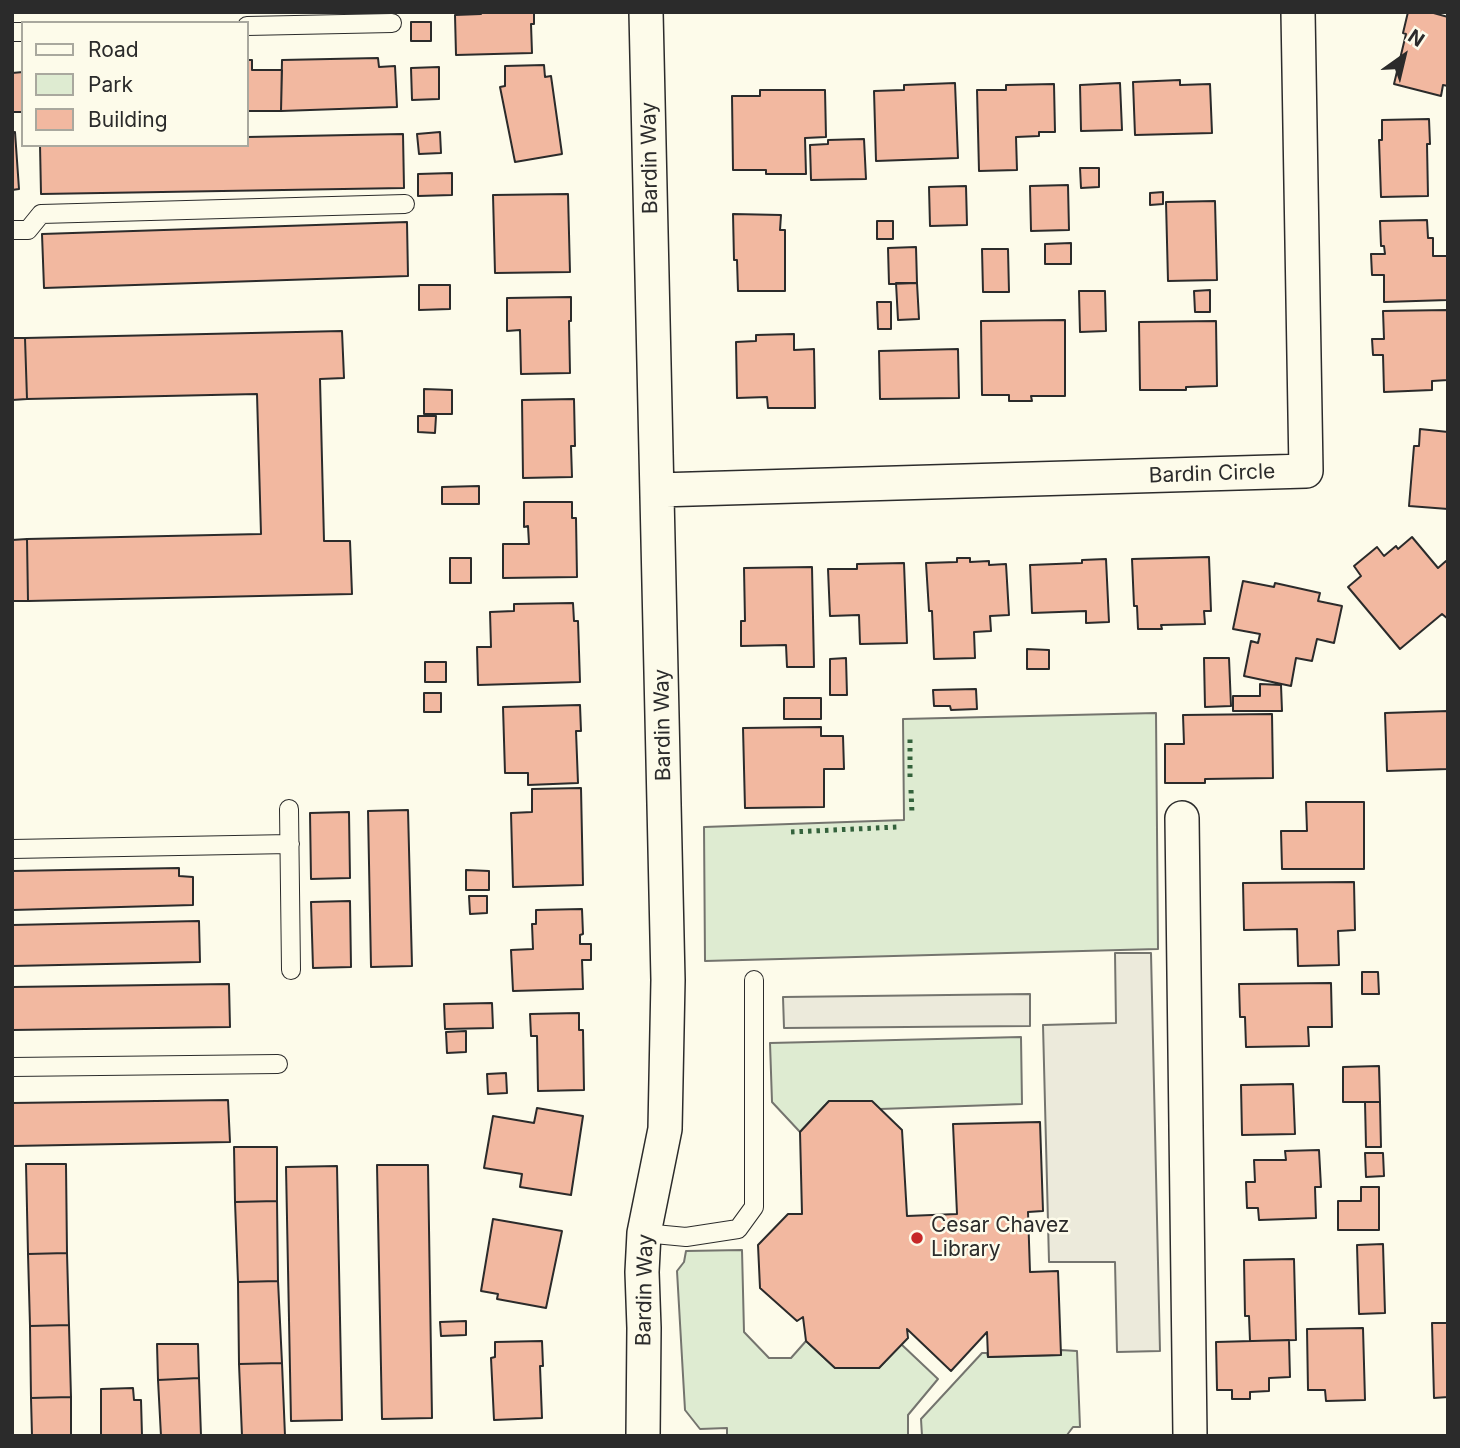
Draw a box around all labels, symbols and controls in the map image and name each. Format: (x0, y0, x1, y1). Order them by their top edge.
legend (21, 21, 248, 147)
north arrow (1369, 21, 1439, 91)
text: N (1404, 25, 1428, 52)
text: Road (88, 37, 139, 62)
text: Park (88, 72, 133, 97)
street label: Bardin Way (636, 102, 664, 214)
text: Building (88, 107, 168, 132)
street label: Bardin Circle (1148, 459, 1276, 489)
street label: Bardin Way (649, 669, 677, 781)
place label: Cesar Chavez Library (931, 1213, 1069, 1263)
marker: Cesar Chavez Library (909, 1230, 925, 1246)
street label: Bardin Way (631, 1234, 659, 1346)

